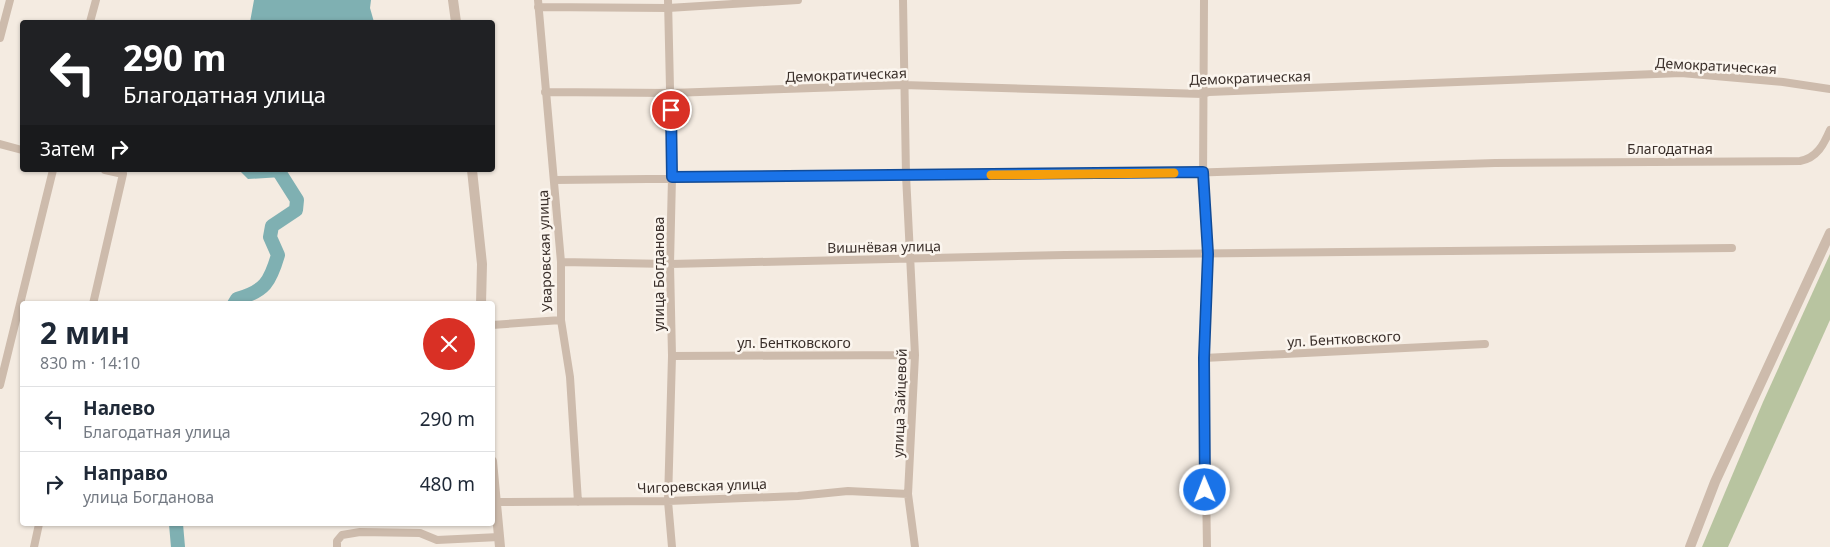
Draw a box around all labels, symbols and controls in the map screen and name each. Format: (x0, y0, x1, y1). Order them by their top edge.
text: 290 m (123, 34, 226, 81)
icon: left (40, 40, 105, 105)
street label: Демократическая (1655, 53, 1777, 78)
street label: Демократическая (785, 63, 907, 86)
street label: Демократическая (1189, 66, 1311, 89)
text: Благодатная улица (123, 79, 326, 109)
pin (650, 89, 692, 131)
icon: arrive (657, 96, 685, 124)
icon: right (105, 135, 133, 163)
text: Затем (40, 136, 95, 162)
street label: Благодатная (1627, 139, 1713, 158)
street label: Уваровская улица (533, 190, 556, 312)
street label: улица Богданова (649, 217, 668, 331)
street label: Вишнёвая улица (827, 236, 941, 257)
text: 2 мин (40, 312, 130, 353)
button: close (423, 318, 475, 370)
street label: ул. Бентковского (1287, 326, 1401, 351)
street label: ул. Бентковского (737, 333, 851, 352)
street label: улица Зайцевой (888, 348, 911, 458)
text: 830 m · 14:10 (40, 352, 140, 374)
text: Налево (83, 395, 155, 421)
icon: left (40, 405, 68, 433)
text: 290 m (420, 406, 475, 432)
text: Благодатная улица (83, 421, 231, 443)
text: Направо (83, 460, 168, 486)
position arrow (1178, 463, 1230, 515)
icon: right (40, 470, 68, 498)
text: 480 m (420, 471, 475, 497)
street label: Чигоревская улица (637, 474, 767, 497)
text: улица Богданова (83, 486, 214, 508)

